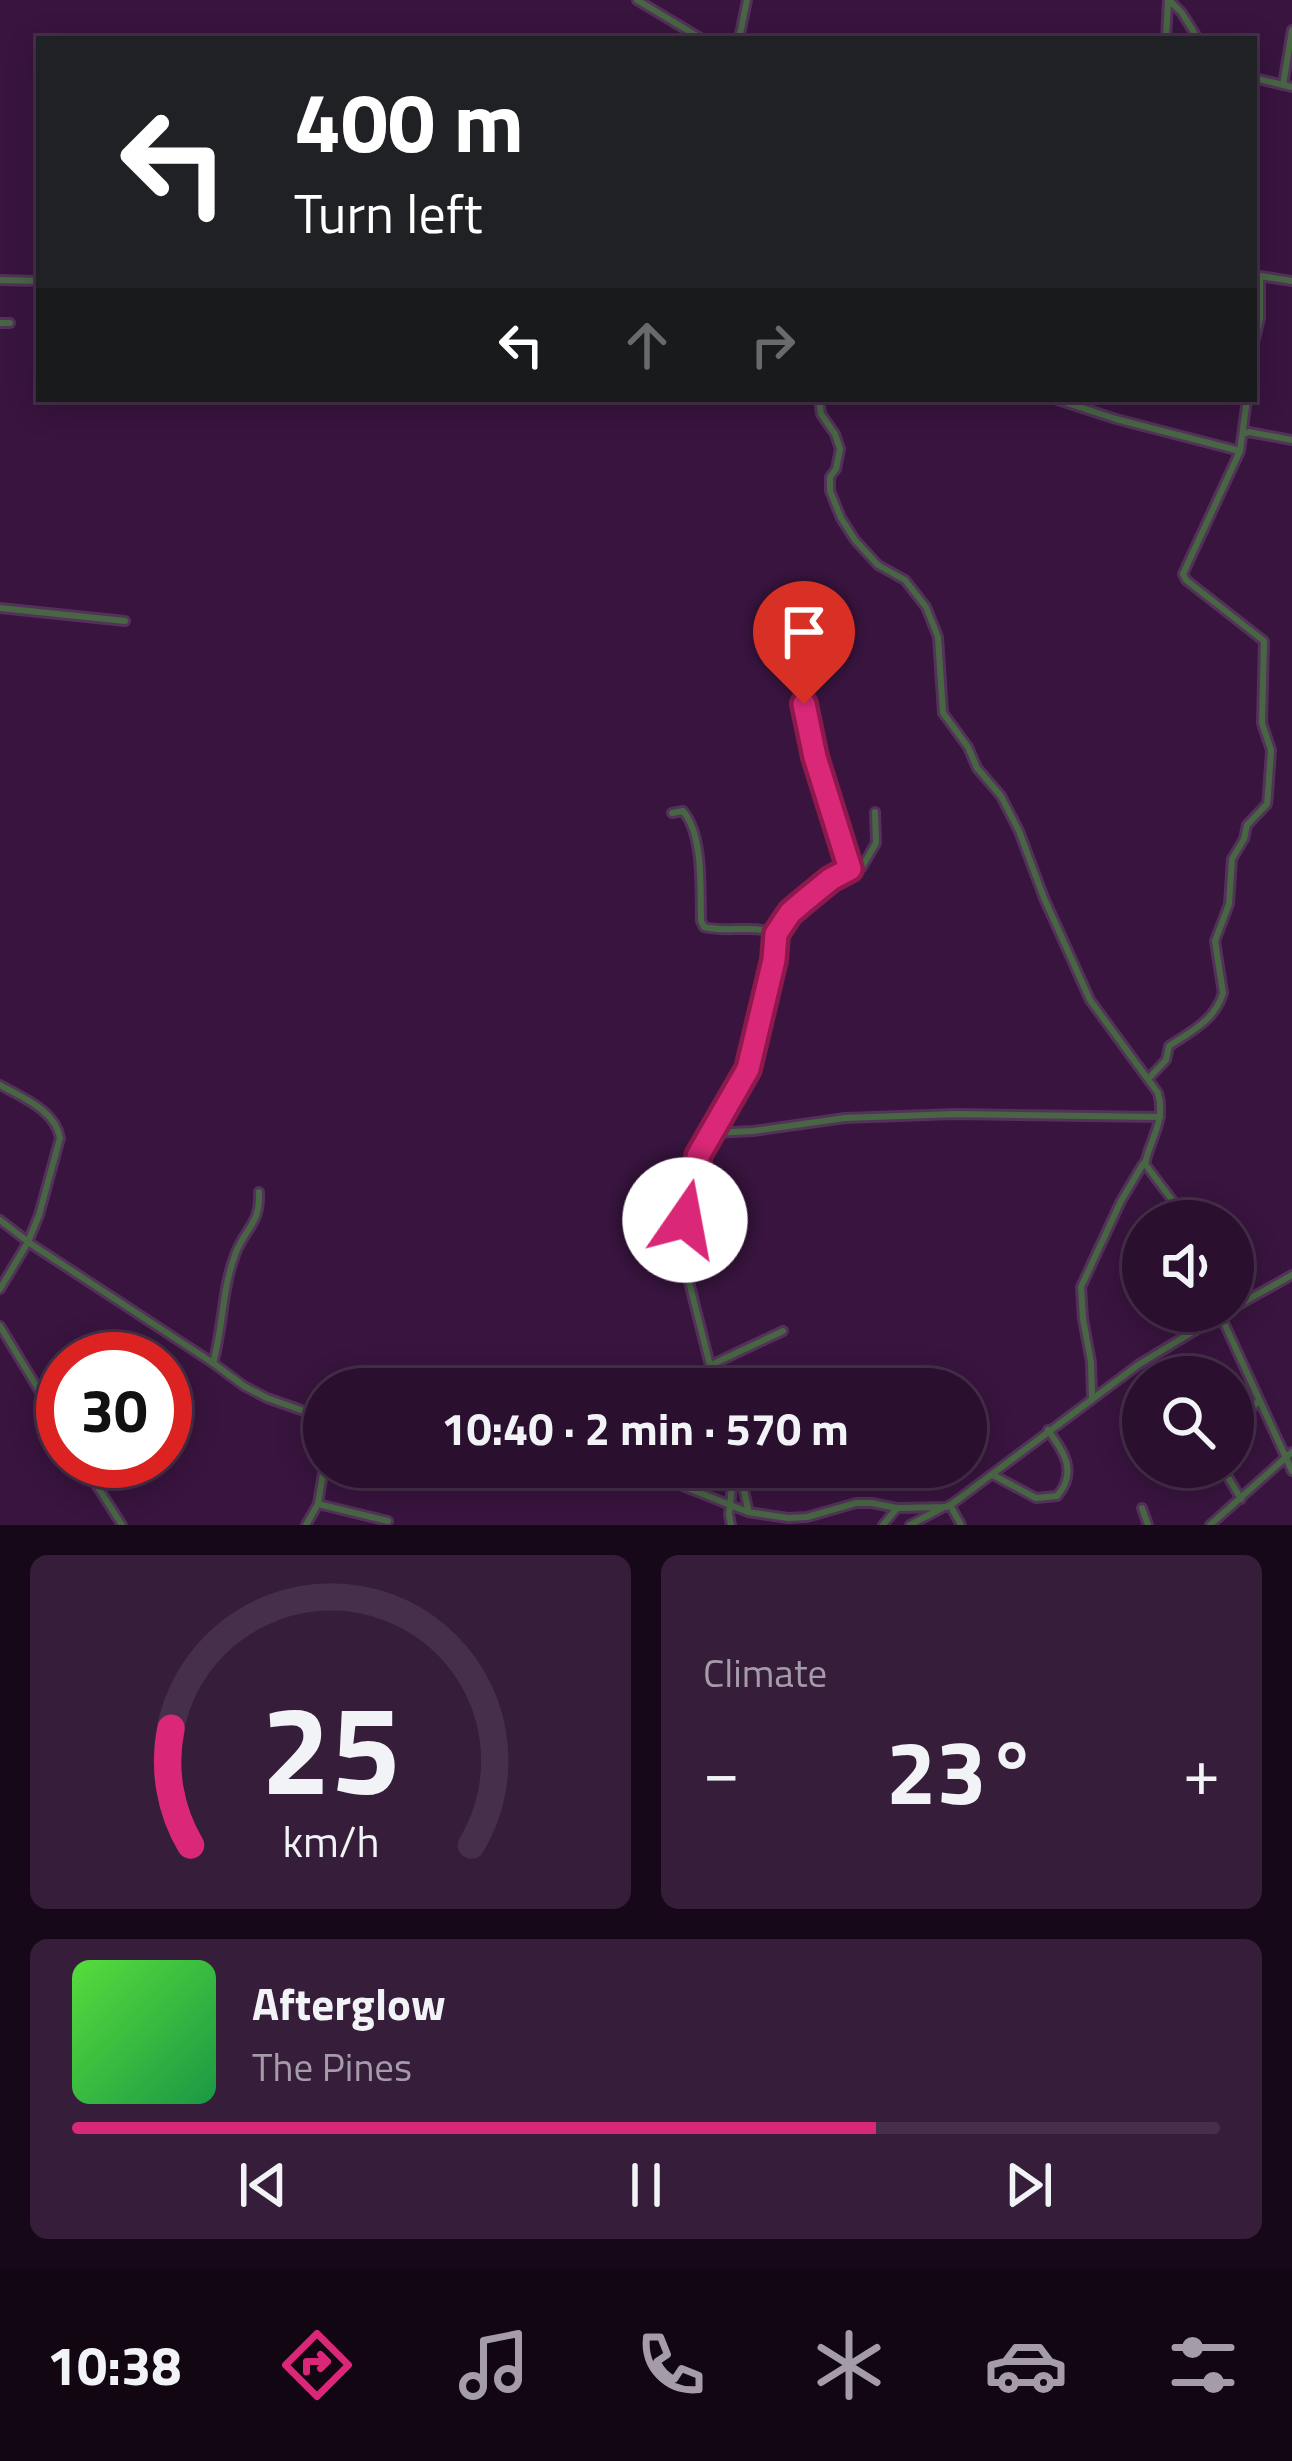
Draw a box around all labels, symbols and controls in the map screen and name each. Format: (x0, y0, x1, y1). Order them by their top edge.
text: 400 m (294, 57, 524, 185)
icon: left (96, 84, 252, 240)
text: Turn left (294, 172, 483, 254)
icon: left (488, 312, 554, 378)
icon: ahead (614, 312, 680, 378)
icon: right (740, 312, 806, 378)
pin (753, 581, 855, 704)
icon: arrive (771, 599, 837, 665)
position arrow (622, 1157, 748, 1283)
map controls (1122, 1200, 1254, 1488)
button: sound (1122, 1200, 1254, 1332)
speed limit sign: 30 (36, 1332, 192, 1488)
button: search (1122, 1356, 1254, 1488)
text: 10:40 · 2 min · 570 m (441, 1394, 849, 1462)
text: Climate (703, 1643, 827, 1702)
text: 25 (261, 1653, 400, 1842)
text: 23° (886, 1702, 1037, 1839)
text: − (703, 1720, 740, 1821)
text: + (1183, 1720, 1220, 1821)
text: km/h (282, 1808, 379, 1874)
text: Afterglow (252, 1969, 446, 2037)
text: The Pines (252, 2037, 412, 2096)
icon: previous (230, 2152, 296, 2218)
icon: pause (613, 2152, 679, 2218)
icon: next (996, 2152, 1062, 2218)
icon: directions (275, 2323, 359, 2407)
icon: music (452, 2323, 536, 2407)
icon: phone (629, 2323, 713, 2407)
icon: climate (807, 2323, 891, 2407)
icon: car (984, 2323, 1068, 2407)
icon: filters (1161, 2323, 1245, 2407)
text: 10:38 (47, 2324, 181, 2406)

